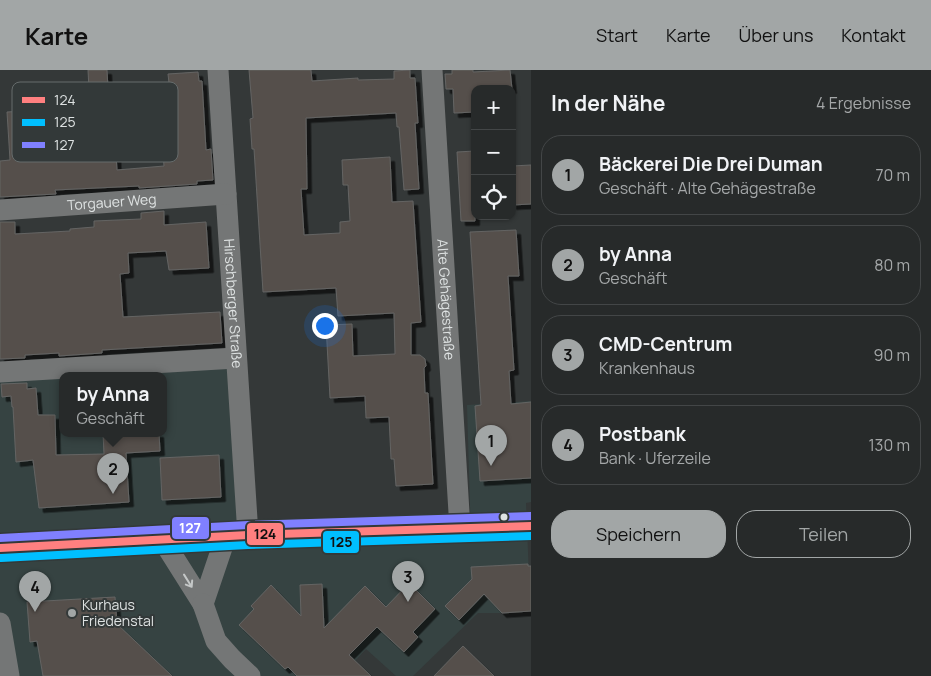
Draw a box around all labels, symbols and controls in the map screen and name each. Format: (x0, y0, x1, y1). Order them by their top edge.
text: Karte (25, 19, 88, 52)
text: Start (596, 23, 638, 47)
text: Karte (666, 23, 711, 47)
text: Über uns (739, 23, 813, 47)
text: Kontakt (841, 23, 906, 47)
legend (12, 82, 178, 162)
map controls (471, 85, 516, 220)
button: + (471, 85, 516, 130)
text: In der Nähe (551, 89, 665, 117)
text: 124 (54, 90, 75, 109)
text: 4 Ergebnisse (816, 92, 911, 114)
text: 125 (54, 112, 76, 131)
button: − (471, 130, 516, 175)
text: 127 (54, 135, 74, 154)
text: Bäckerei Die Drei Duman (599, 151, 823, 177)
text: 1 (564, 164, 572, 186)
text: 70 m (875, 164, 910, 186)
button: locate (471, 175, 516, 220)
text: Geschäft · Alte Gehägestraße (599, 177, 816, 199)
street label: Torgauer Weg (66, 189, 157, 214)
street label: Hirschberger Straße (220, 238, 247, 369)
street label: Alte Gehägestraße (433, 238, 460, 361)
text: by Anna (599, 241, 672, 267)
text: 2 (563, 254, 573, 276)
text: 80 m (874, 254, 910, 276)
text: Geschäft (599, 267, 667, 289)
your location (312, 313, 338, 339)
text: CMD-Centrum (599, 331, 732, 357)
text: 3 (563, 344, 573, 366)
text: 90 m (874, 344, 910, 366)
text: Krankenhaus (599, 357, 695, 379)
popup (59, 372, 167, 437)
text: by Anna (77, 381, 149, 407)
text: Geschäft (77, 407, 145, 429)
text: Postbank (599, 421, 686, 447)
pin: 1 (475, 425, 507, 466)
text: 4 (563, 434, 573, 456)
text: 130 m (868, 434, 910, 456)
text: Bank · Uferzeile (599, 447, 711, 469)
pin: 2 (97, 453, 129, 494)
button: Speichern (551, 510, 726, 558)
button: Teilen (736, 510, 911, 558)
unlabelled marker (499, 512, 509, 522)
line badge: 127 (171, 516, 210, 540)
text: 127 (179, 518, 201, 537)
line badge: 124 (246, 522, 284, 546)
text: 124 (254, 524, 276, 543)
line badge: 125 (322, 530, 360, 554)
text: 125 (330, 532, 352, 551)
pin: 3 (392, 561, 424, 602)
pin: 4 (19, 571, 51, 612)
one-way arrow (184, 573, 194, 587)
place label: Kurhaus Friedenstal (82, 595, 154, 630)
marker: Kurhaus Friedenstal (66, 607, 78, 619)

